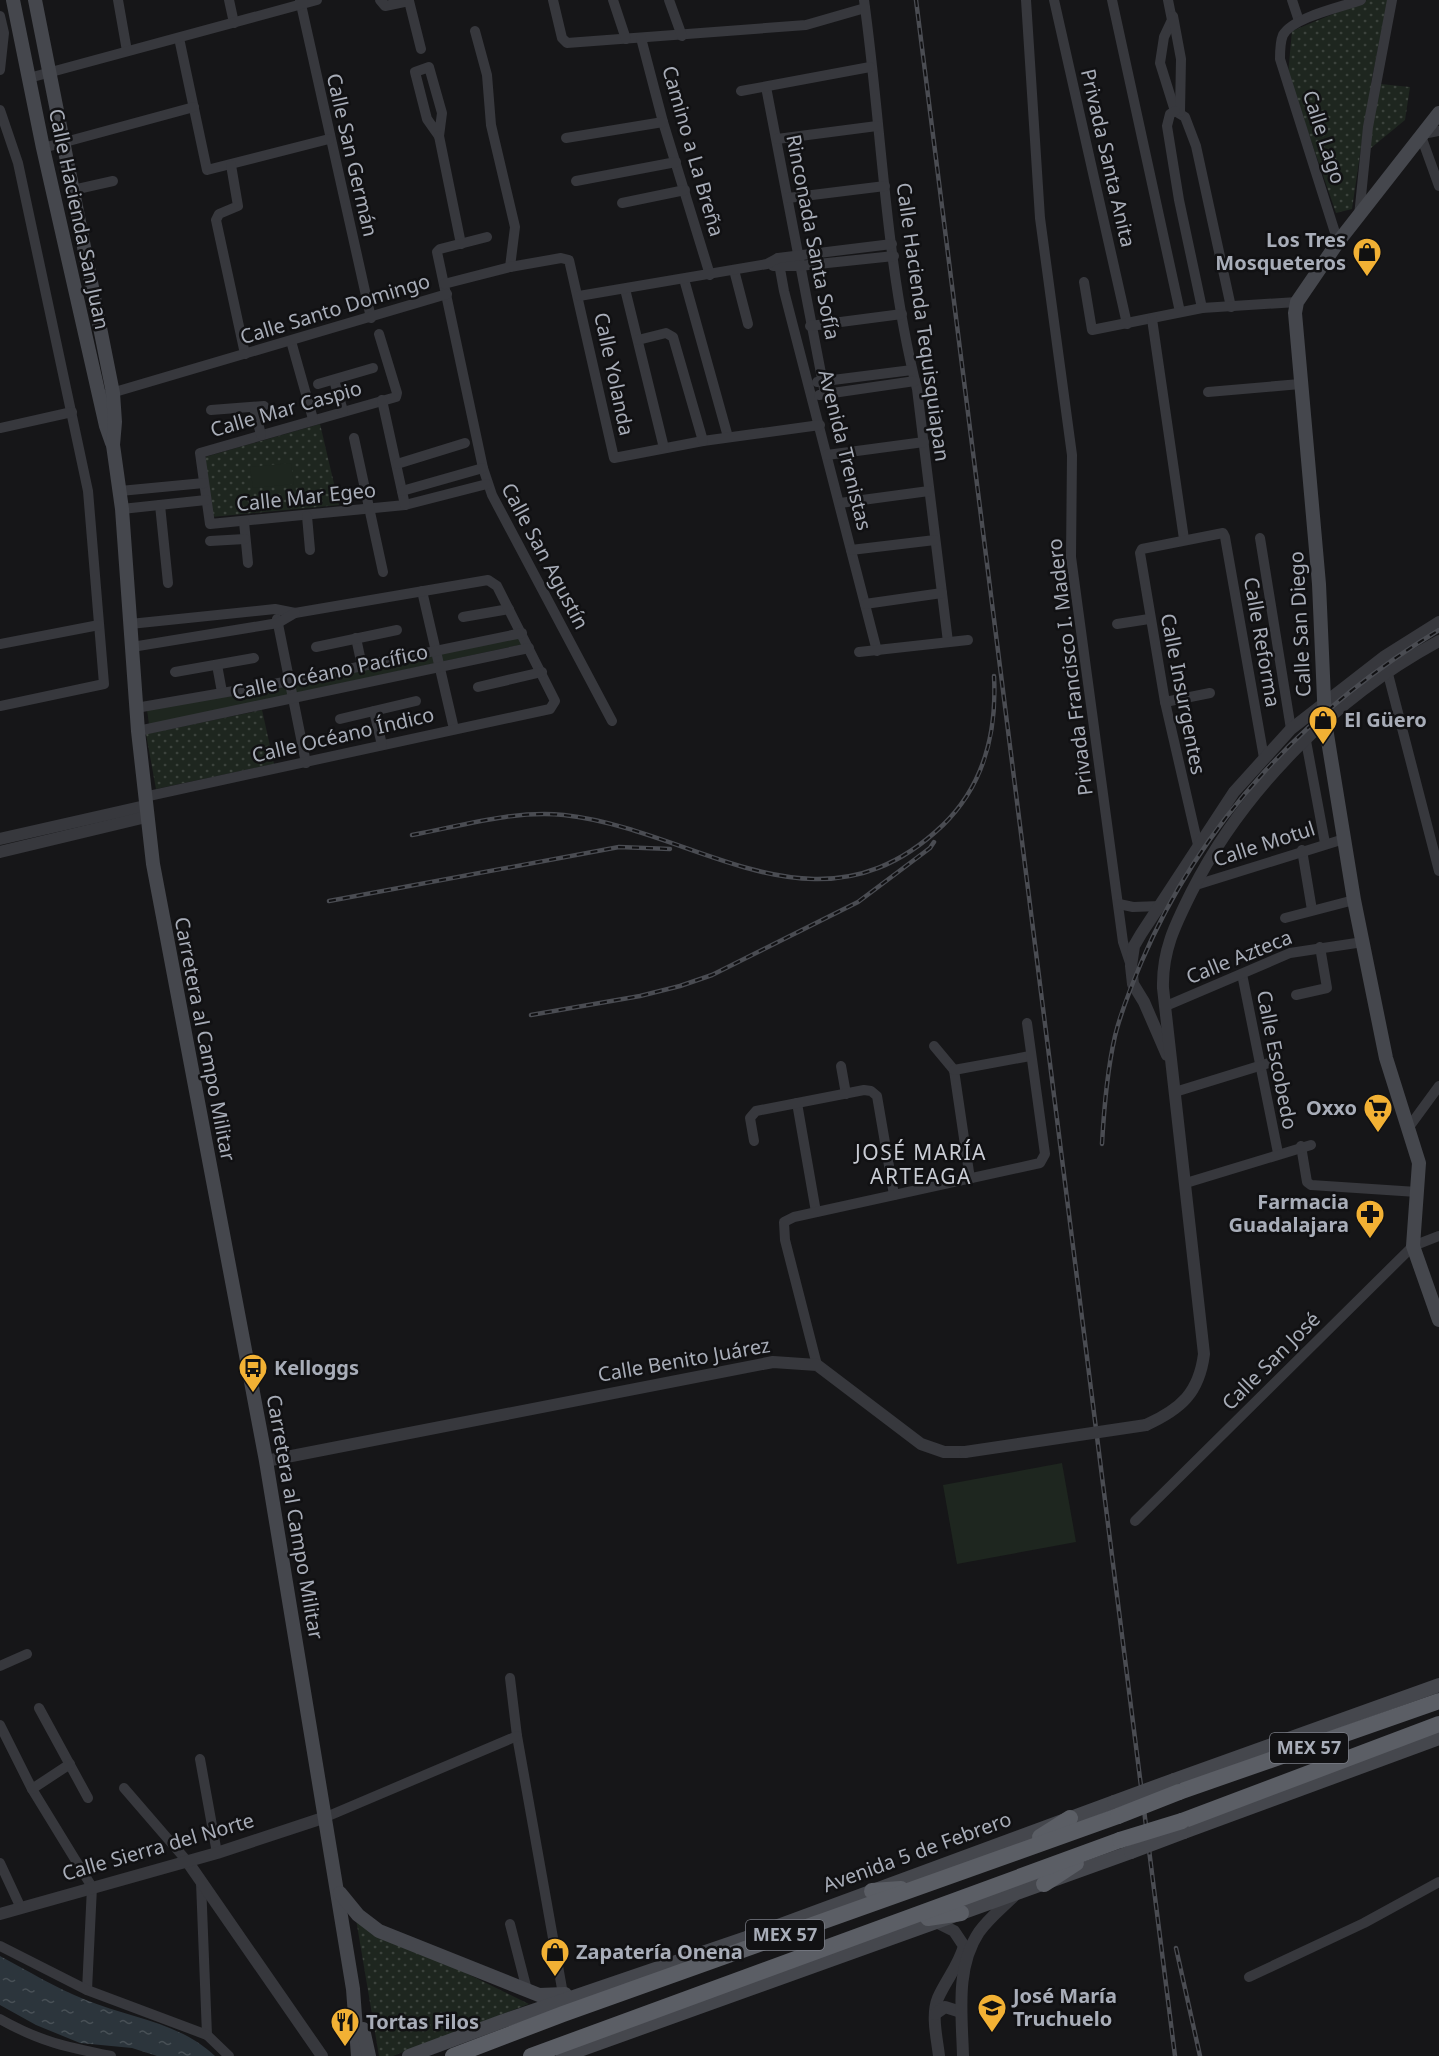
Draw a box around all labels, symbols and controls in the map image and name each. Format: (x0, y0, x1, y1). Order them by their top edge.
street label: Camino a La Breña (656, 62, 731, 239)
street label: Privada Santa Anita (1075, 66, 1142, 250)
street label: Calle San Germán (321, 71, 384, 239)
street label: Calle Lago (1297, 87, 1352, 187)
street label: Calle Hacienda San Juan (43, 106, 116, 332)
street label: Rinconada Santa Sofía (780, 132, 847, 342)
street label: Calle Hacienda Tequisquiapan (891, 181, 956, 463)
place label: Los Tres Mosqueteros (1215, 226, 1346, 276)
shop icon: Los Tres Mosqueteros (1351, 236, 1383, 278)
street label: Calle Santo Domingo (237, 267, 433, 350)
street label: Calle Yolanda (588, 310, 641, 438)
street label: Avenida Trenistas (812, 367, 879, 533)
street label: Calle Mar Caspio (207, 374, 365, 443)
street label: Calle Mar Egeo (235, 476, 377, 517)
street label: Calle San Agustín (495, 478, 595, 634)
street label: Privada Francisco I. Madero (1040, 537, 1099, 797)
street label: Calle San Diego (1282, 550, 1317, 698)
street label: Calle Reforma (1238, 575, 1287, 709)
street label: Calle Insurgentes (1155, 611, 1212, 777)
street label: Calle Océano Pacífico (229, 638, 430, 705)
street label: Calle Océano Índico (249, 700, 437, 769)
shop icon: El Güero (1307, 704, 1339, 746)
place label: El Güero (1344, 706, 1427, 733)
street label: Calle Motul (1209, 814, 1318, 873)
street label: Carretera al Campo Militar (169, 915, 242, 1163)
street label: Calle Azteca (1182, 923, 1296, 990)
street label: Calle Escobedo (1251, 988, 1304, 1132)
supermarket icon: Oxxo (1362, 1092, 1394, 1134)
place label: Oxxo (1306, 1094, 1357, 1121)
district label: JOSÉ MARÍA ARTEAGA (853, 1138, 987, 1190)
place label: Farmacia Guadalajara (1229, 1188, 1349, 1238)
pharmacy icon: Farmacia Guadalajara (1354, 1198, 1386, 1240)
street label: Calle San José (1216, 1306, 1326, 1416)
street label: Calle Benito Juárez (596, 1331, 772, 1388)
bus stop icon: Kelloggs (237, 1352, 269, 1394)
place label: Kelloggs (274, 1354, 359, 1381)
street label: Carretera al Campo Militar (261, 1392, 330, 1641)
road number: MEX 57 (1270, 1733, 1348, 1763)
street label: Avenida 5 de Febrero (819, 1805, 1015, 1898)
street label: Calle Sierra del Norte (59, 1806, 257, 1887)
road number: MEX 57 (746, 1920, 824, 1950)
shop icon: Zapatería Onena (539, 1936, 571, 1978)
place label: Zapatería Onena (576, 1938, 743, 1965)
place label: José María Truchuelo (1011, 1982, 1117, 2032)
school or university icon: José María Truchuelo (976, 1992, 1008, 2034)
restaurant icon: Tortas Filos (329, 2006, 361, 2048)
place label: Tortas Filos (366, 2008, 479, 2035)

